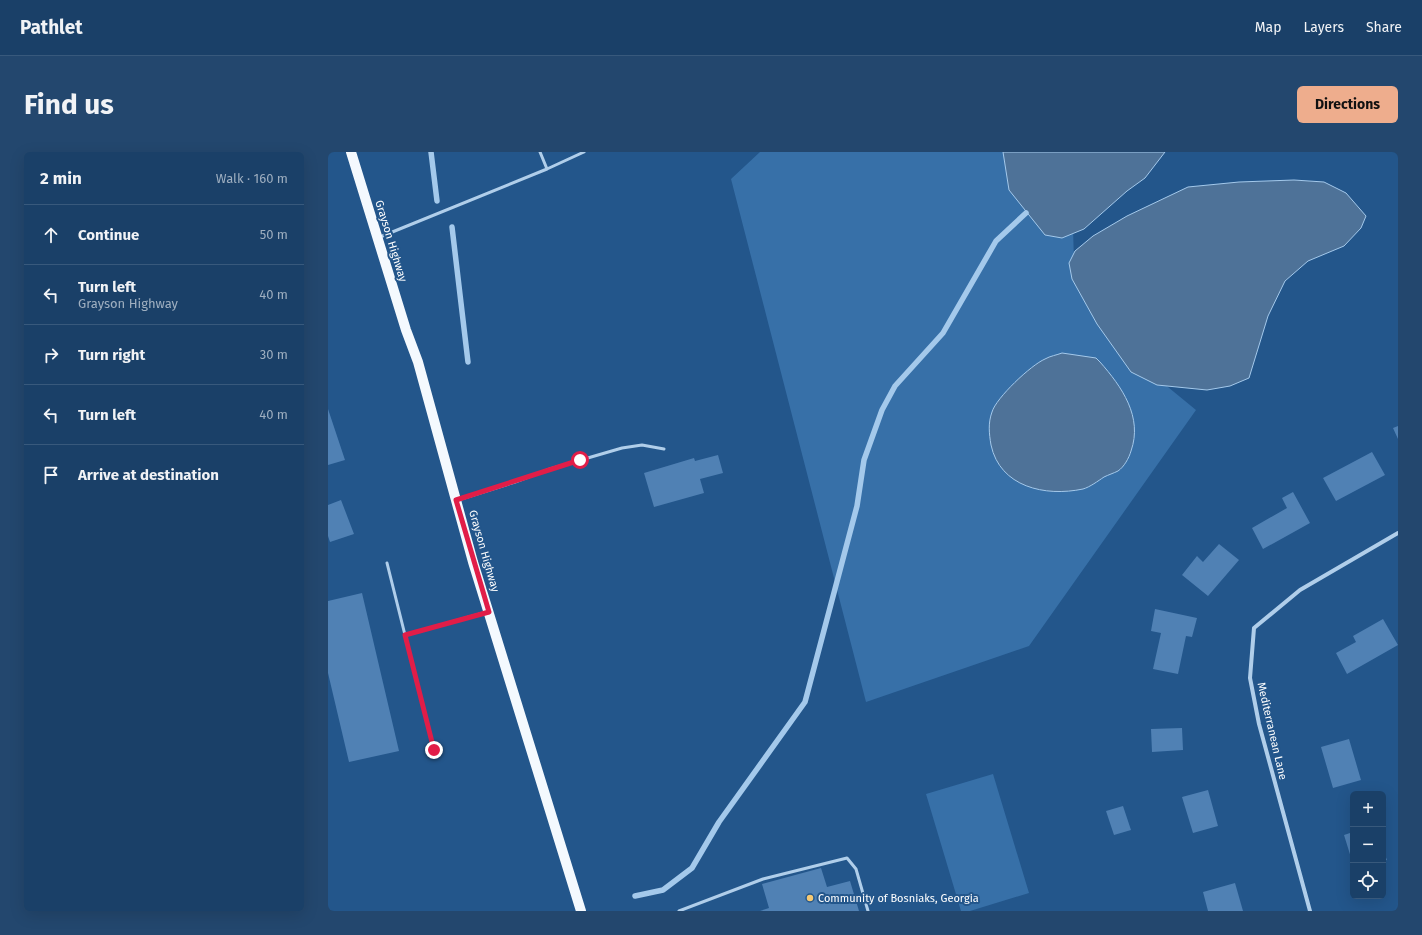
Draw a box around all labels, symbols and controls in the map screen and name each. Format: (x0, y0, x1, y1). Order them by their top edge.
text: Pathlet (20, 16, 83, 39)
text: Map (1255, 19, 1281, 36)
text: Layers (1303, 19, 1344, 36)
text: Share (1366, 19, 1402, 36)
button: Directions (1297, 86, 1398, 123)
text: Find us (24, 88, 114, 121)
text: 2 min (40, 168, 82, 189)
text: Walk · 160 m (216, 171, 288, 186)
street label: Grayson Highway (372, 199, 410, 284)
icon: ahead (40, 224, 62, 246)
text: Continue (78, 226, 139, 244)
text: 50 m (260, 227, 288, 242)
text: Turn left (78, 278, 136, 296)
icon: left (40, 284, 62, 306)
text: 40 m (259, 287, 288, 302)
text: Grayson Highway (78, 296, 178, 311)
icon: right (40, 344, 62, 366)
text: Turn right (78, 346, 145, 364)
text: 30 m (260, 347, 288, 362)
icon: left (40, 404, 62, 426)
text: Turn left (78, 406, 136, 424)
text: 40 m (259, 407, 288, 422)
route start (571, 451, 589, 469)
icon: arrive (40, 464, 62, 486)
text: Arrive at destination (78, 466, 219, 484)
street label: Grayson Highway (466, 509, 502, 594)
street label: Mediterranean Lane (1254, 681, 1290, 781)
route end (425, 741, 443, 759)
map controls (1350, 791, 1386, 899)
button: + (1350, 791, 1386, 827)
button: − (1350, 827, 1386, 863)
button: locate (1350, 863, 1386, 899)
place label: Community of Bosniaks, Georgia (818, 892, 979, 905)
marker: Community of Bosniaks, Georgia (805, 893, 815, 903)

